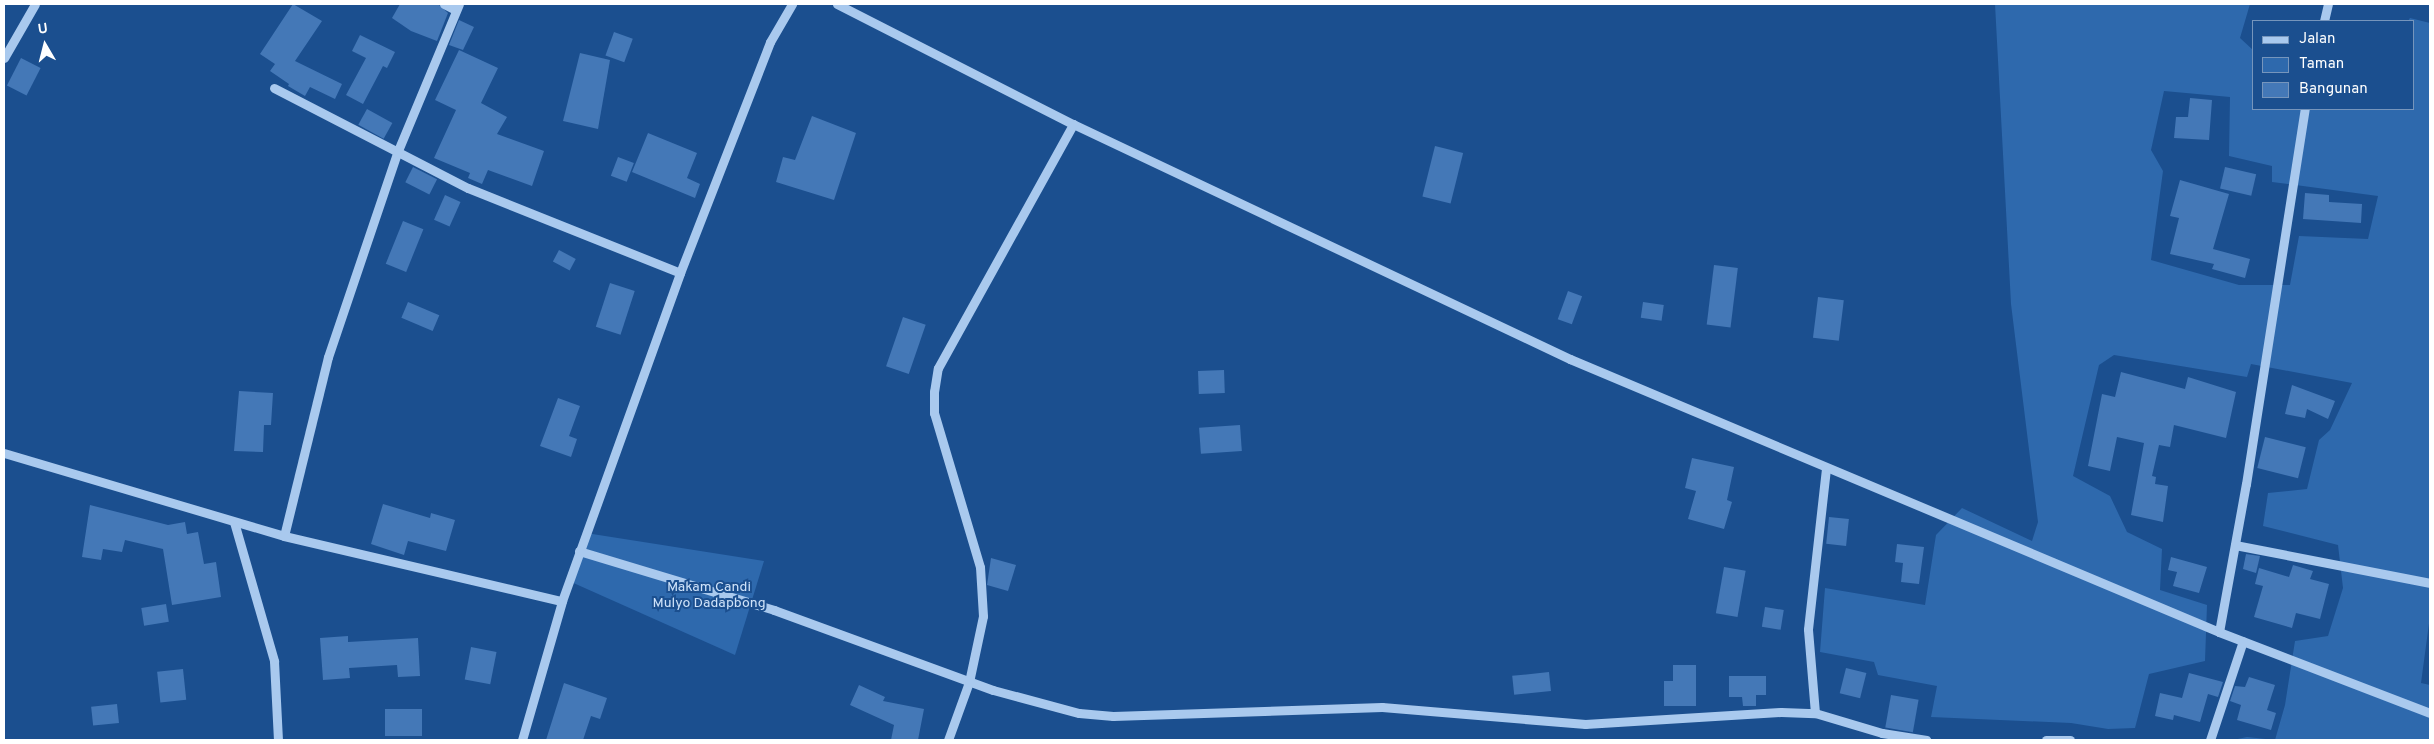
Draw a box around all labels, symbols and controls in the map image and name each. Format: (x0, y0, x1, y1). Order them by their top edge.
north arrow (20, 20, 70, 70)
legend (2252, 20, 2414, 110)
text: U (37, 21, 49, 39)
text: Jalan (2299, 30, 2336, 49)
text: Taman (2299, 55, 2344, 74)
text: Bangunan (2299, 80, 2368, 99)
park label: Makam Candi Mulyo Dadapbong (652, 580, 766, 612)

